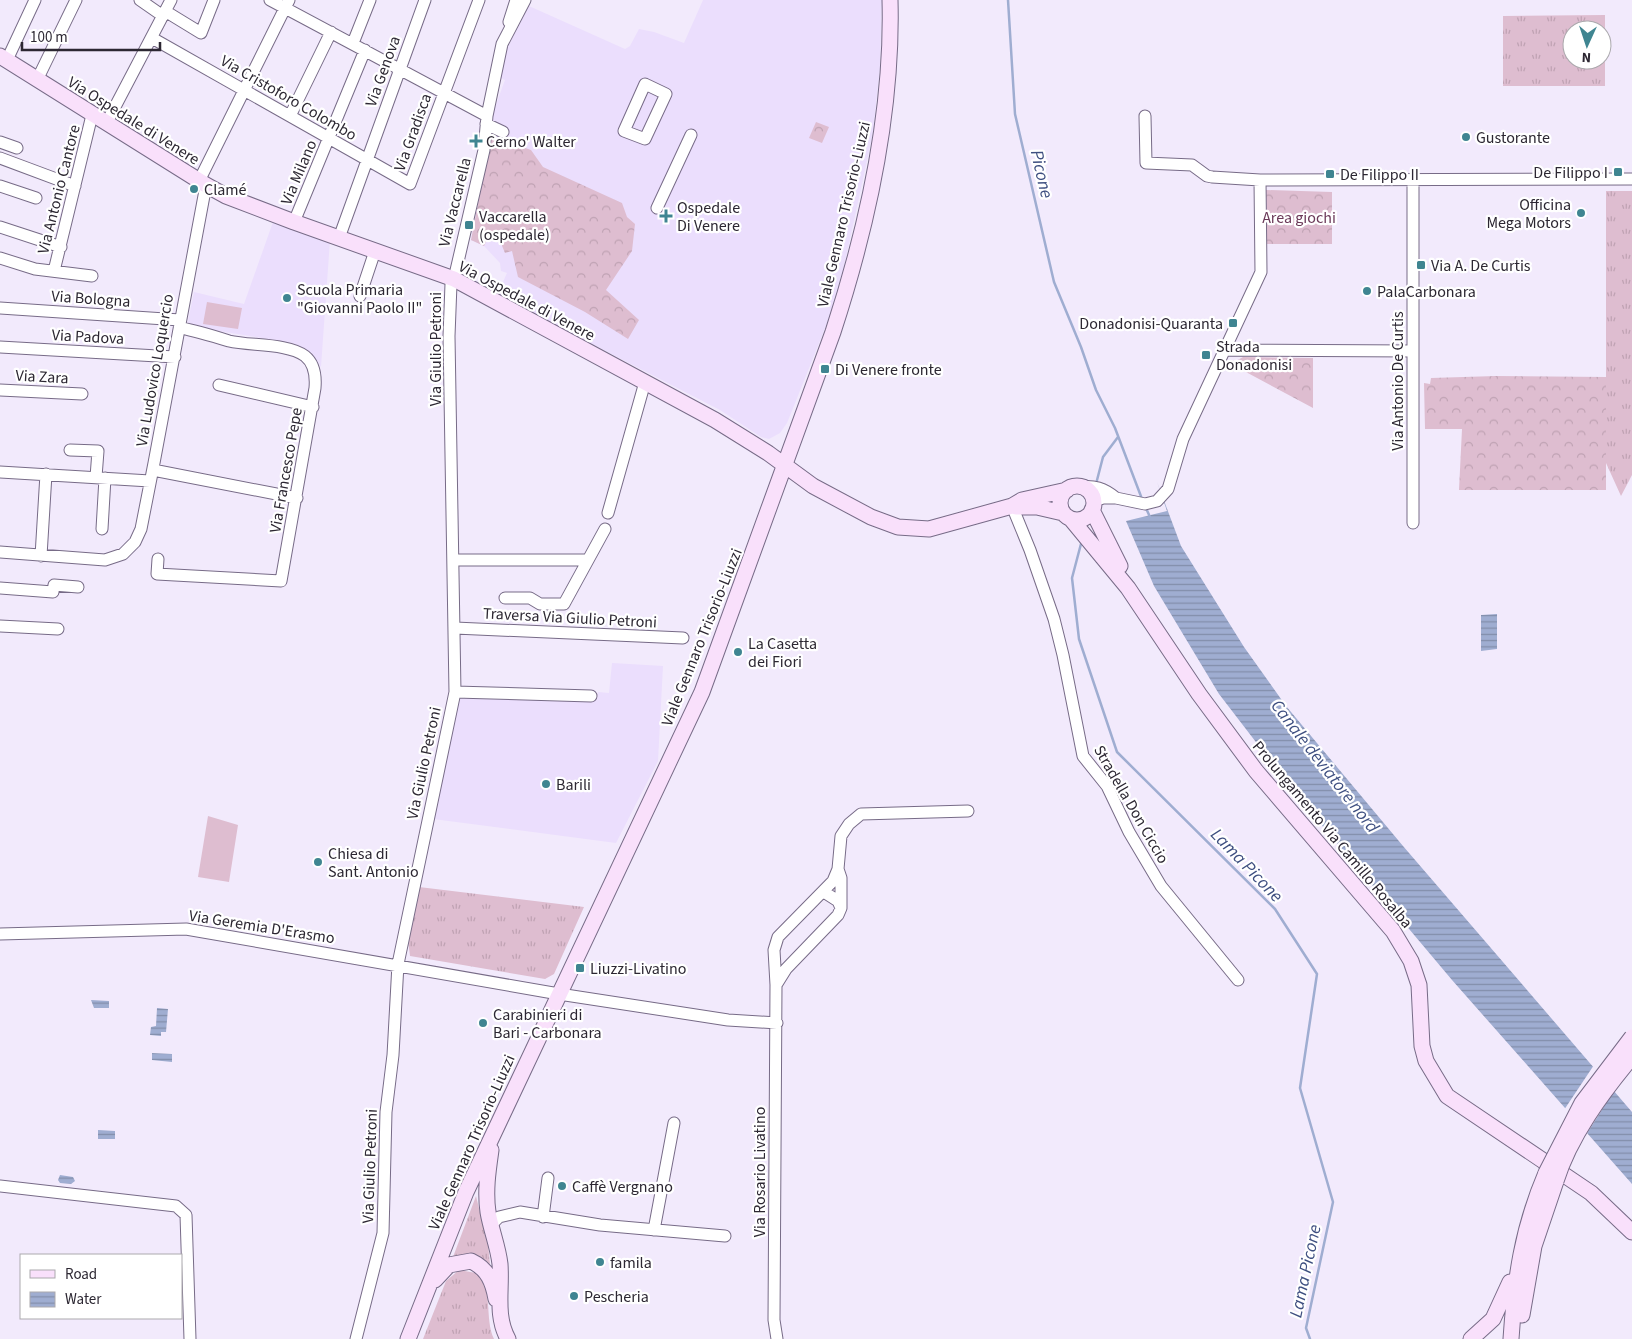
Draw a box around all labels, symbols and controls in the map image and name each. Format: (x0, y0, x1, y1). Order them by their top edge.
scale bar (22, 20, 160, 52)
north arrow (1562, 20, 1612, 70)
text: 100 m (30, 27, 68, 48)
street label: Via Genova (360, 33, 406, 110)
text: N (1581, 47, 1592, 67)
street label: Via Cristoforo Colombo (216, 50, 361, 146)
street label: Via Ospedale di Venere (63, 71, 204, 170)
street label: Via Gradisca (389, 90, 437, 174)
street label: Viale Gennaro Trisorio-Liuzzi (812, 119, 876, 309)
street label: Via Antonio Cantore (32, 122, 86, 256)
place label: Gustorante (1476, 127, 1550, 149)
place label: Cerno' Walter (486, 131, 576, 153)
marker: Gustorante (1460, 131, 1472, 143)
marker: Cerno' Walter (470, 135, 482, 147)
street label: Via Milano (275, 137, 322, 208)
water label: Picone (1024, 147, 1059, 201)
street label: Via Vaccarella (433, 155, 477, 249)
place label: De Filippo I (1533, 162, 1608, 184)
place label: De Filippo II (1340, 164, 1419, 186)
marker: De Filippo I (1612, 166, 1624, 178)
marker: De Filippo II (1324, 168, 1336, 180)
place label: Clamé (204, 179, 247, 201)
marker: Clamé (188, 183, 200, 195)
place label: Officina Mega Motors (1486, 194, 1571, 234)
place label: Ospedale Di Venere (677, 197, 740, 237)
place label: Vaccarella (ospedale) (479, 206, 550, 246)
park label: Area giochi (1262, 207, 1336, 229)
marker: Officina Mega Motors (1575, 207, 1587, 219)
marker: Ospedale Di Venere (659, 209, 673, 223)
marker: Vaccarella (ospedale) (463, 219, 475, 231)
place label: Via A. De Curtis (1431, 255, 1531, 277)
street label: Via Ospedale di Venere (454, 256, 599, 346)
marker: Via A. De Curtis (1415, 259, 1427, 271)
place label: Scuola Primaria "Giovanni Paolo II" (297, 279, 422, 319)
place label: PalaCarbonara (1377, 281, 1476, 303)
street label: Via Bologna (51, 285, 131, 313)
marker: PalaCarbonara (1361, 285, 1373, 297)
street label: Via Ludovico Loquercio (131, 292, 179, 448)
marker: Scuola Primaria "Giovanni Paolo II" (281, 292, 293, 304)
street label: Via Giulio Petroni (425, 292, 447, 406)
street label: Via Antonio De Curtis (1387, 311, 1409, 451)
place label: Donadonisi-Quaranta (1079, 313, 1223, 335)
marker: Donadonisi-Quaranta (1227, 317, 1239, 329)
street label: Via Padova (51, 324, 125, 350)
place label: Strada Donadonisi (1216, 336, 1292, 376)
marker: Strada Donadonisi (1200, 349, 1212, 361)
place label: Di Venere fronte (835, 359, 942, 381)
marker: Di Venere fronte (819, 363, 831, 375)
street label: Via Zara (15, 365, 69, 389)
street label: Via Francesco Pepe (264, 406, 308, 535)
street label: Viale Gennaro Trisorio-Liuzzi (656, 545, 748, 730)
street label: Traversa Via Giulio Petroni (482, 602, 658, 634)
place label: La Casetta dei Fiori (748, 633, 817, 673)
marker: La Casetta dei Fiori (732, 646, 744, 658)
water label: Canale deviatore nord (1265, 694, 1385, 838)
street label: Via Giulio Petroni (401, 705, 447, 821)
street label: Prolungamento Via Camillo Rosalba (1247, 736, 1417, 933)
street label: Stradella Don Ciccio (1088, 741, 1174, 868)
place label: Barili (556, 774, 591, 796)
marker: Barili (540, 778, 552, 790)
water label: Lama Picone (1205, 823, 1289, 908)
place label: Chiesa di Sant. Antonio (328, 843, 419, 883)
marker: Chiesa di Sant. Antonio (312, 856, 324, 868)
street label: Via Geremia D'Erasmo (187, 905, 336, 949)
place label: Liuzzi-Livatino (590, 958, 686, 980)
marker: Liuzzi-Livatino (574, 962, 586, 974)
place label: Carabinieri di Bari - Carbonara (493, 1004, 602, 1044)
marker: Carabinieri di Bari - Carbonara (477, 1017, 489, 1029)
street label: Viale Gennaro Trisorio-Liuzzi (423, 1051, 521, 1234)
street label: Via Rosario Livatino (749, 1107, 771, 1237)
street label: Via Giulio Petroni (357, 1108, 383, 1224)
place label: Caffè Vergnano (572, 1176, 673, 1198)
marker: Caffè Vergnano (556, 1180, 568, 1192)
water label: Lama Picone (1283, 1222, 1328, 1320)
place label: famila (610, 1252, 652, 1274)
legend (20, 1254, 182, 1319)
marker: famila (594, 1256, 606, 1268)
text: Road (65, 1264, 97, 1285)
place label: Pescheria (584, 1286, 649, 1308)
text: Water (65, 1289, 102, 1310)
marker: Pescheria (568, 1290, 580, 1302)

